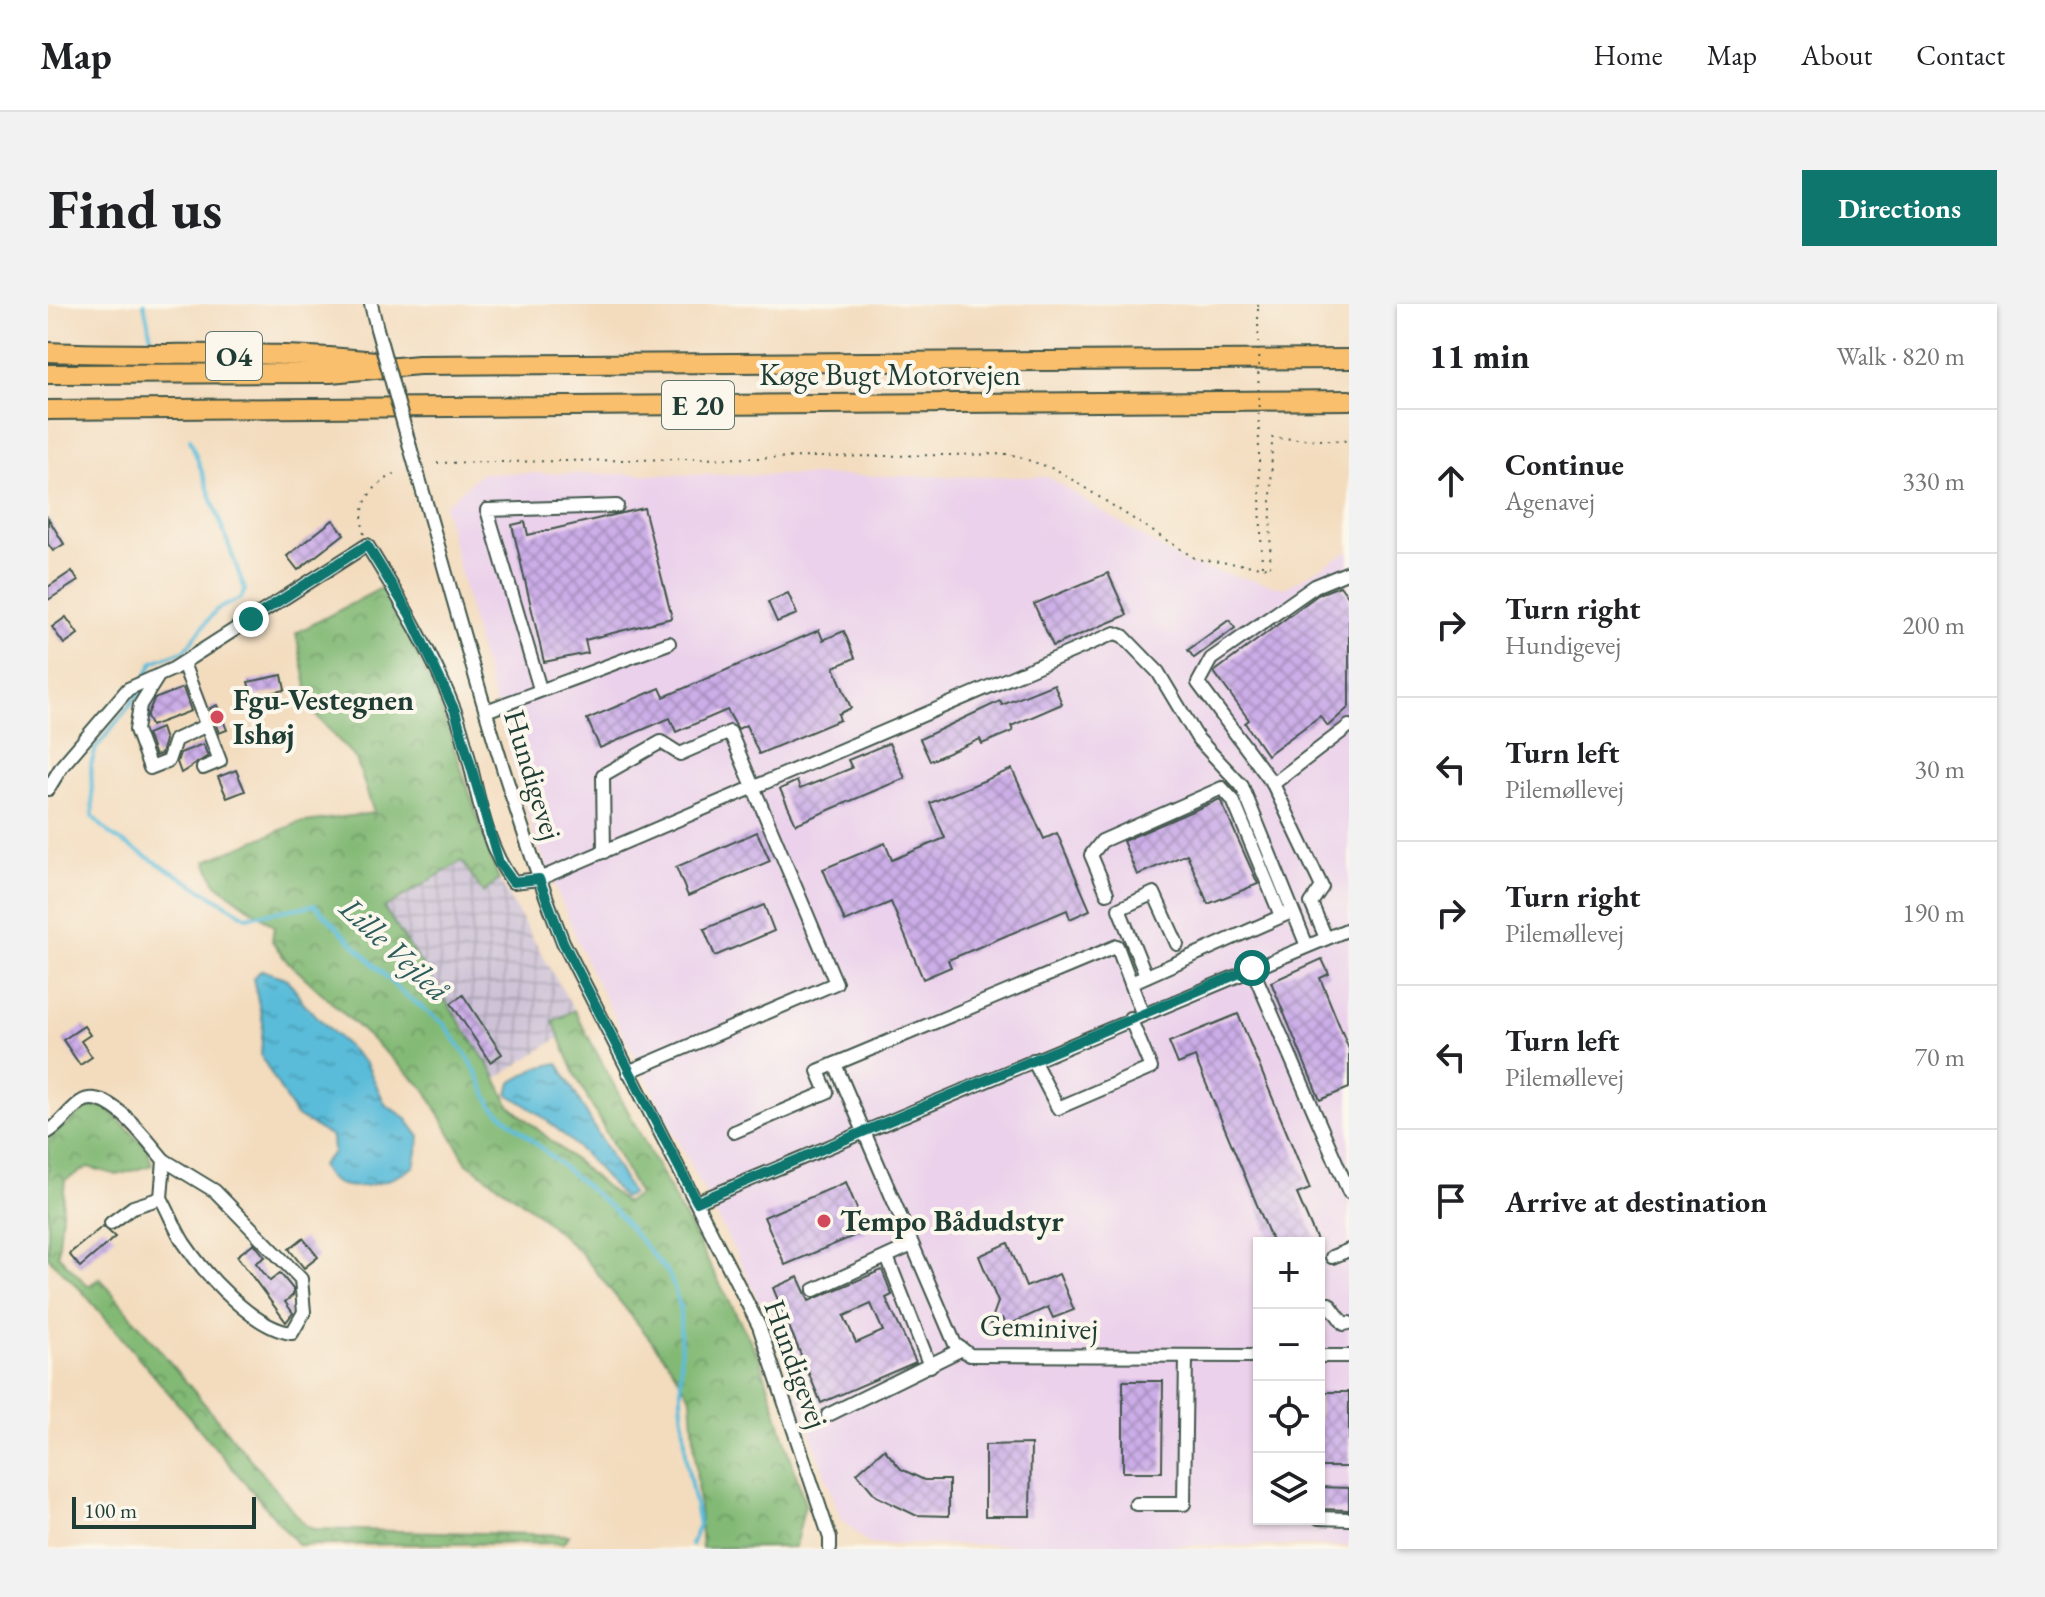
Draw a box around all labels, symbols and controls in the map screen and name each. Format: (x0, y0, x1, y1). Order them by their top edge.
text: Map (40, 31, 112, 80)
text: Home (1593, 37, 1663, 73)
text: Map (1707, 37, 1757, 73)
text: About (1801, 37, 1872, 73)
text: Contact (1916, 37, 2005, 73)
button: Directions (1802, 170, 1997, 246)
text: Find us (48, 172, 222, 245)
road number: O4 (206, 332, 262, 380)
text: 11 min (1429, 334, 1530, 378)
text: Walk · 820 m (1837, 339, 1965, 373)
street label: Køge Bugt Motorvejen (759, 355, 1021, 394)
road number: E 20 (662, 381, 734, 429)
text: Continue (1505, 445, 1624, 484)
icon: ahead (1429, 459, 1473, 503)
text: 330 m (1902, 464, 1965, 498)
text: Agenavej (1505, 484, 1595, 518)
text: Turn right (1505, 589, 1641, 628)
route end (233, 601, 269, 637)
icon: right (1429, 603, 1473, 647)
text: 200 m (1902, 608, 1965, 642)
text: Hundigevej (1505, 628, 1621, 662)
place label: Fgu-Vestegnen Ishøj (233, 680, 414, 753)
street label: Hundigevej (495, 705, 572, 845)
marker: Fgu-Vestegnen Ishøj (208, 708, 226, 726)
text: Turn left (1505, 733, 1619, 772)
icon: left (1429, 747, 1473, 791)
text: 30 m (1915, 752, 1965, 786)
text: Pilemøllevej (1505, 772, 1624, 806)
text: Turn right (1505, 877, 1641, 916)
water label: Lille Vejleå (330, 887, 459, 1011)
icon: right (1429, 891, 1473, 935)
text: 190 m (1902, 896, 1965, 930)
text: Pilemøllevej (1505, 916, 1624, 950)
route start (1234, 950, 1270, 986)
text: Turn left (1505, 1021, 1619, 1060)
icon: left (1429, 1035, 1473, 1079)
text: 70 m (1915, 1040, 1965, 1074)
text: Pilemøllevej (1505, 1060, 1624, 1094)
icon: arrive (1429, 1179, 1473, 1223)
text: Arrive at destination (1505, 1182, 1767, 1221)
place label: Tempo Bådudstyr (840, 1201, 1064, 1240)
marker: Tempo Bådudstyr (815, 1212, 833, 1230)
map controls (1253, 1237, 1325, 1525)
button: + (1253, 1237, 1325, 1309)
street label: Hundigevej (755, 1294, 838, 1434)
street label: Geminivej (979, 1305, 1099, 1348)
button: − (1253, 1309, 1325, 1381)
button: locate (1253, 1381, 1325, 1453)
button: layers (1253, 1453, 1325, 1525)
scale bar (72, 1493, 256, 1529)
text: 100 m (84, 1496, 137, 1525)

